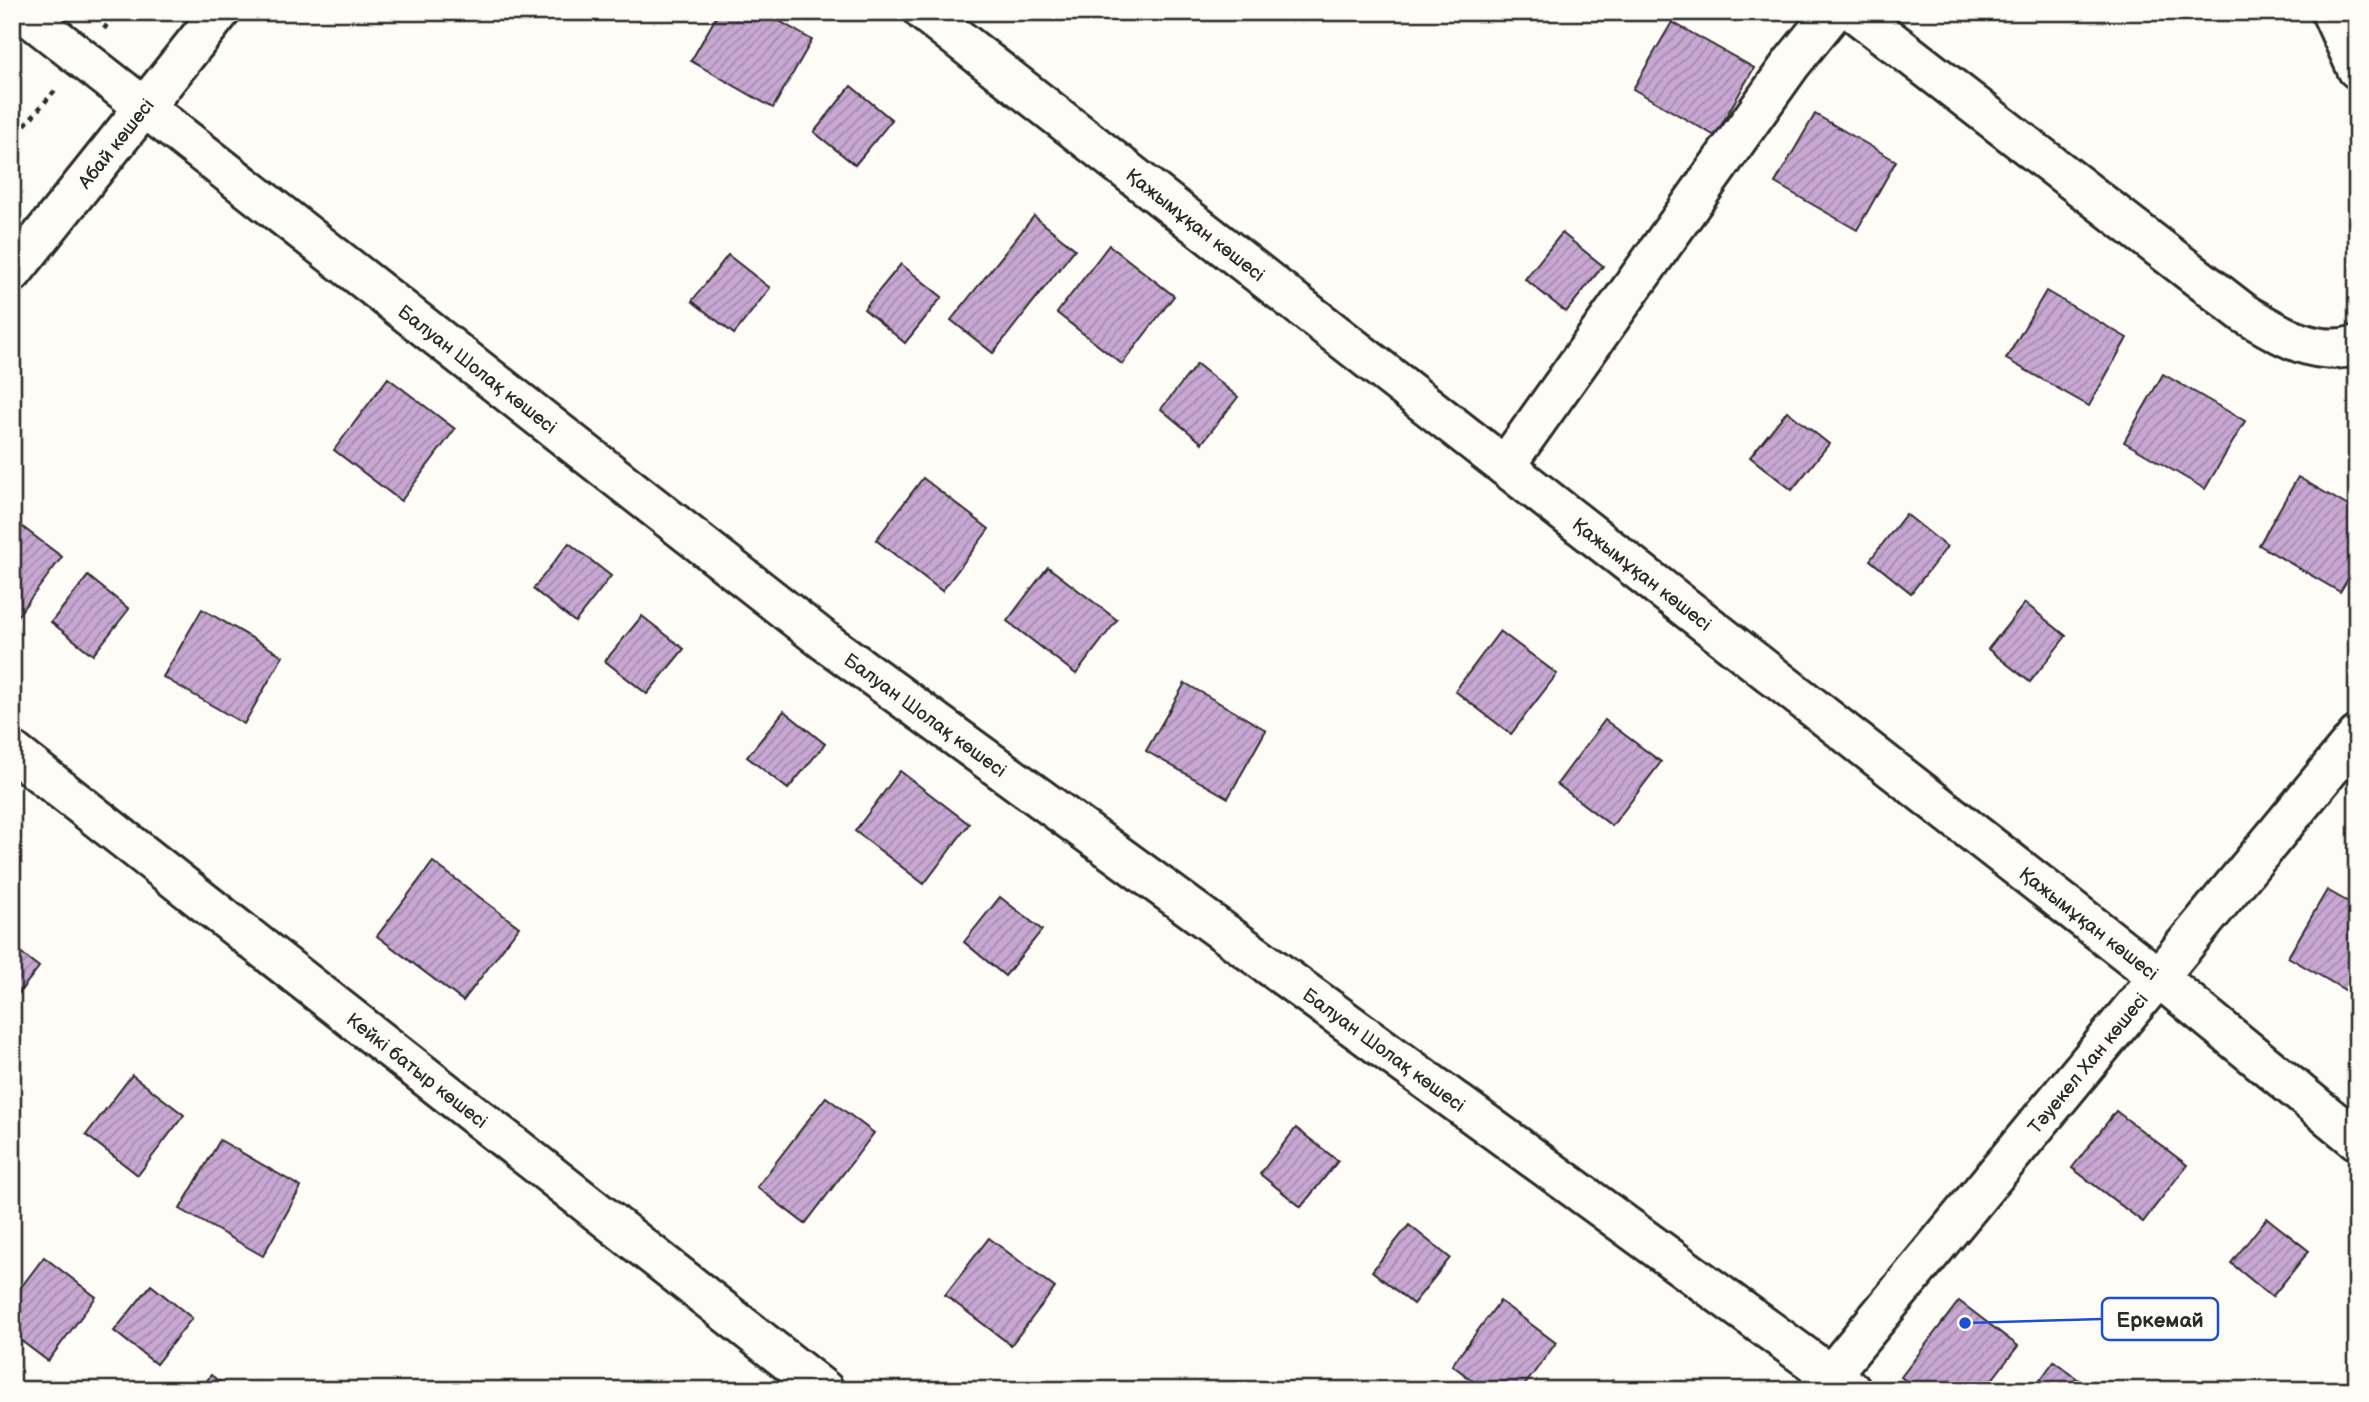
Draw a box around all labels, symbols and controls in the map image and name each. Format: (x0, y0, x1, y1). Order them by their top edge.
street label: Абай көшесі (73, 94, 160, 195)
street label: Қажымұқан көшесі (1121, 164, 1269, 287)
street label: Балуан Шолақ көшесі (393, 301, 561, 439)
street label: Қажымұқан көшесі (1567, 513, 1716, 636)
street label: Балуан Шолақ көшесі (839, 649, 1011, 783)
street label: Қажымұқан көшесі (2014, 863, 2162, 986)
street label: Балуан Шолақ көшесі (1298, 984, 1469, 1118)
street label: Тәуекел Хан көшесі (2024, 989, 2154, 1139)
street label: Кейкі батыр көшесі (341, 1009, 492, 1134)
callout: Еркемай (2102, 1298, 2218, 1340)
text: Еркемай (2116, 1308, 2204, 1333)

